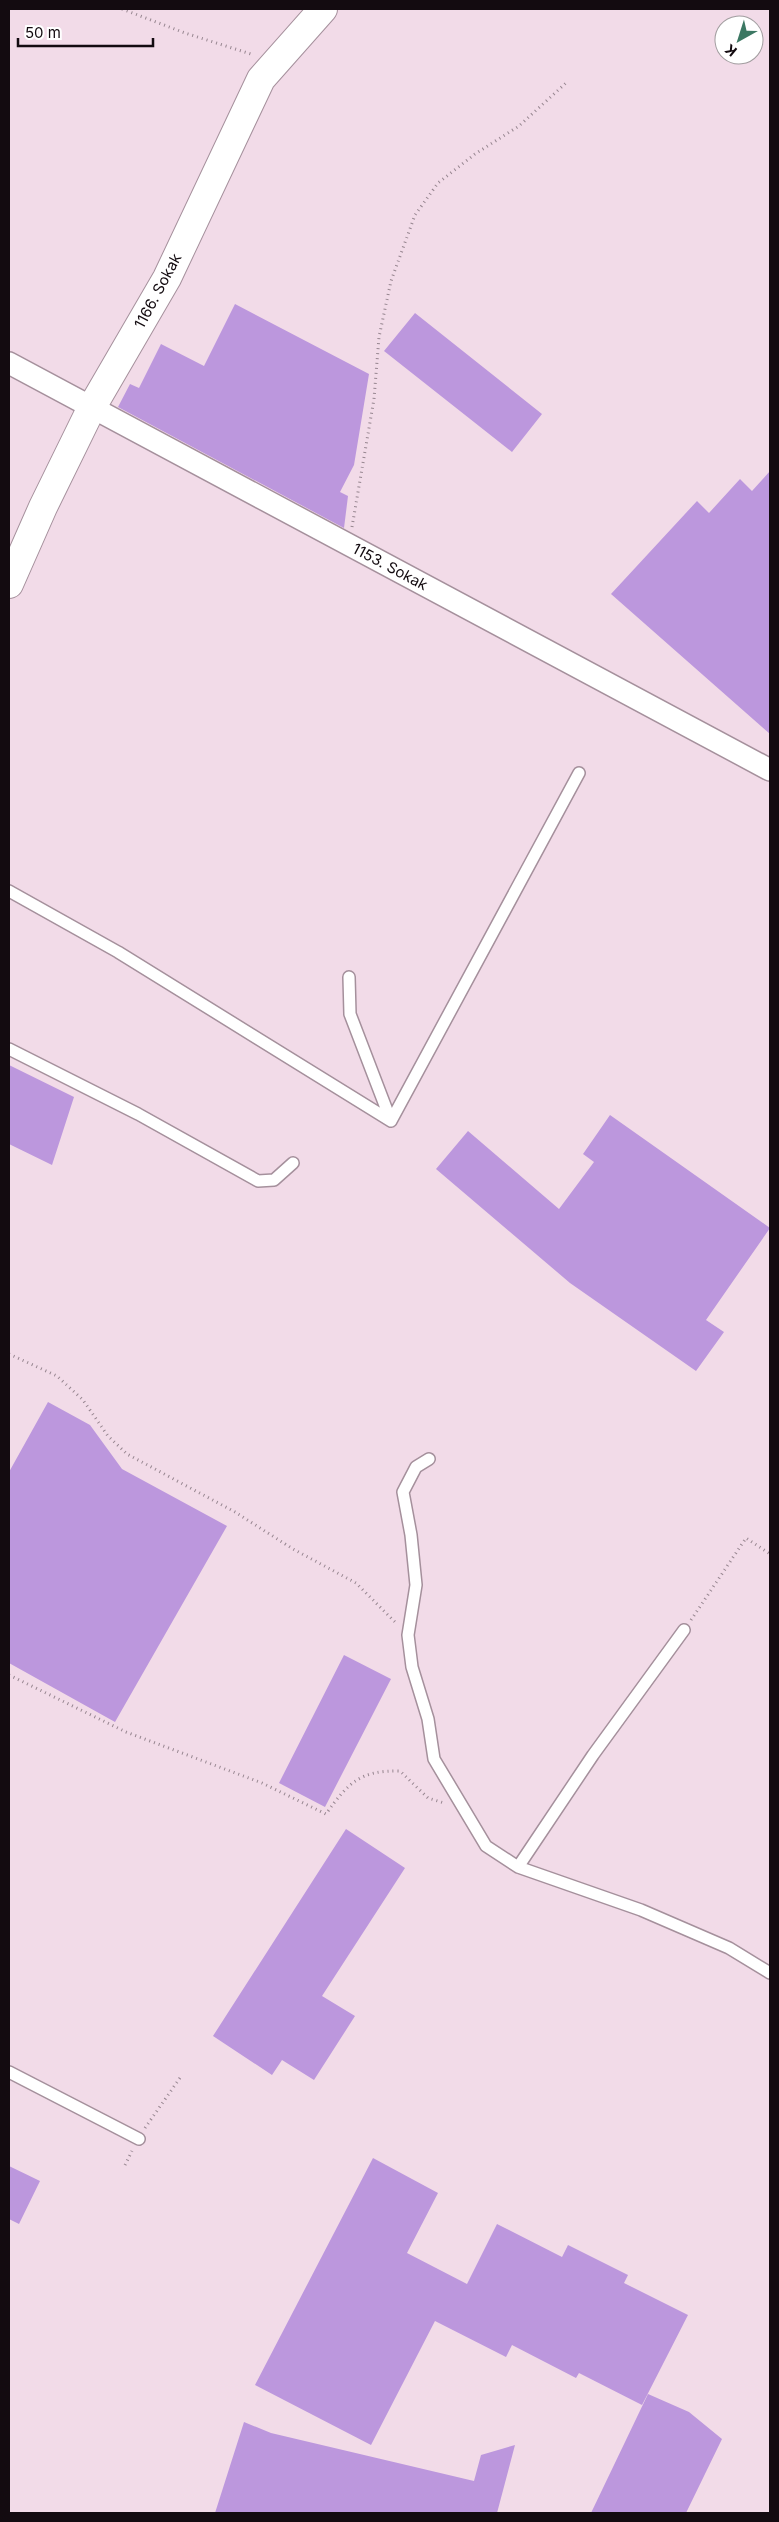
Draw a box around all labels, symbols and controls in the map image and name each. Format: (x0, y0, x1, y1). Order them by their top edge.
scale bar (18, 15, 152, 47)
north arrow (714, 15, 764, 65)
text: 50 m (25, 23, 61, 42)
text: K (721, 41, 740, 60)
street label: 1166. Sokak (130, 249, 186, 332)
street label: 1153. Sokak (349, 539, 432, 595)

